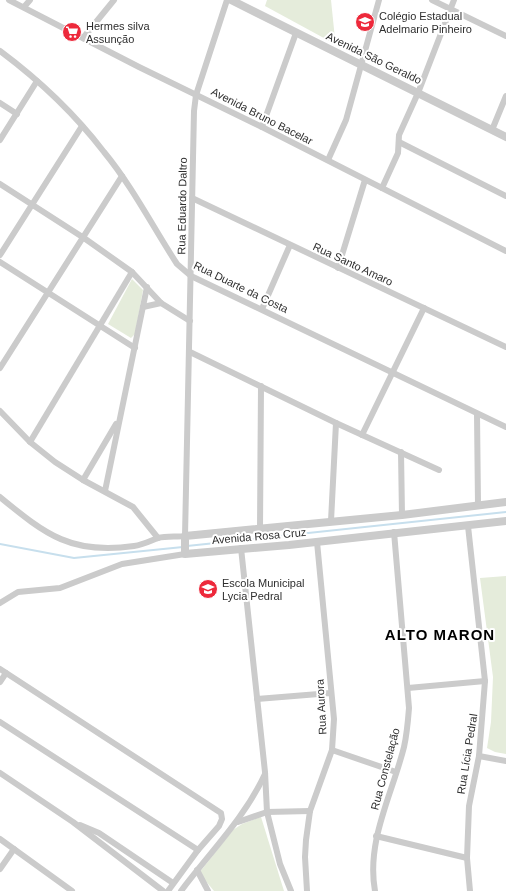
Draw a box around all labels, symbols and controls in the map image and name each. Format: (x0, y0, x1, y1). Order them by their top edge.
place label: Colégio Estadual Adelmario Pinheiro (379, 10, 472, 35)
school or university icon: Colégio Estadual Adelmario Pinheiro (354, 11, 376, 33)
place label: Hermes silva Assunção (86, 20, 150, 45)
supermarket icon: Hermes silva Assunção (61, 21, 83, 43)
street label: Avenida São Geraldo (324, 30, 424, 86)
street label: Avenida Bruno Bacelar (209, 85, 315, 147)
street label: Rua Eduardo Daltro (175, 157, 189, 255)
street label: Rua Santo Amaro (311, 240, 395, 288)
street label: Rua Duarte da Costa (192, 259, 291, 315)
street label: Avenida Rosa Cruz (211, 526, 307, 546)
place label: Escola Municipal Lycia Pedral (222, 577, 305, 602)
school or university icon: Escola Municipal Lycia Pedral (197, 578, 219, 600)
district label: ALTO MARON (385, 626, 495, 643)
street label: Rua Aurora (314, 678, 328, 735)
street label: Rua Lícia Pedral (455, 713, 479, 795)
street label: Rua Constelação (368, 727, 402, 811)

